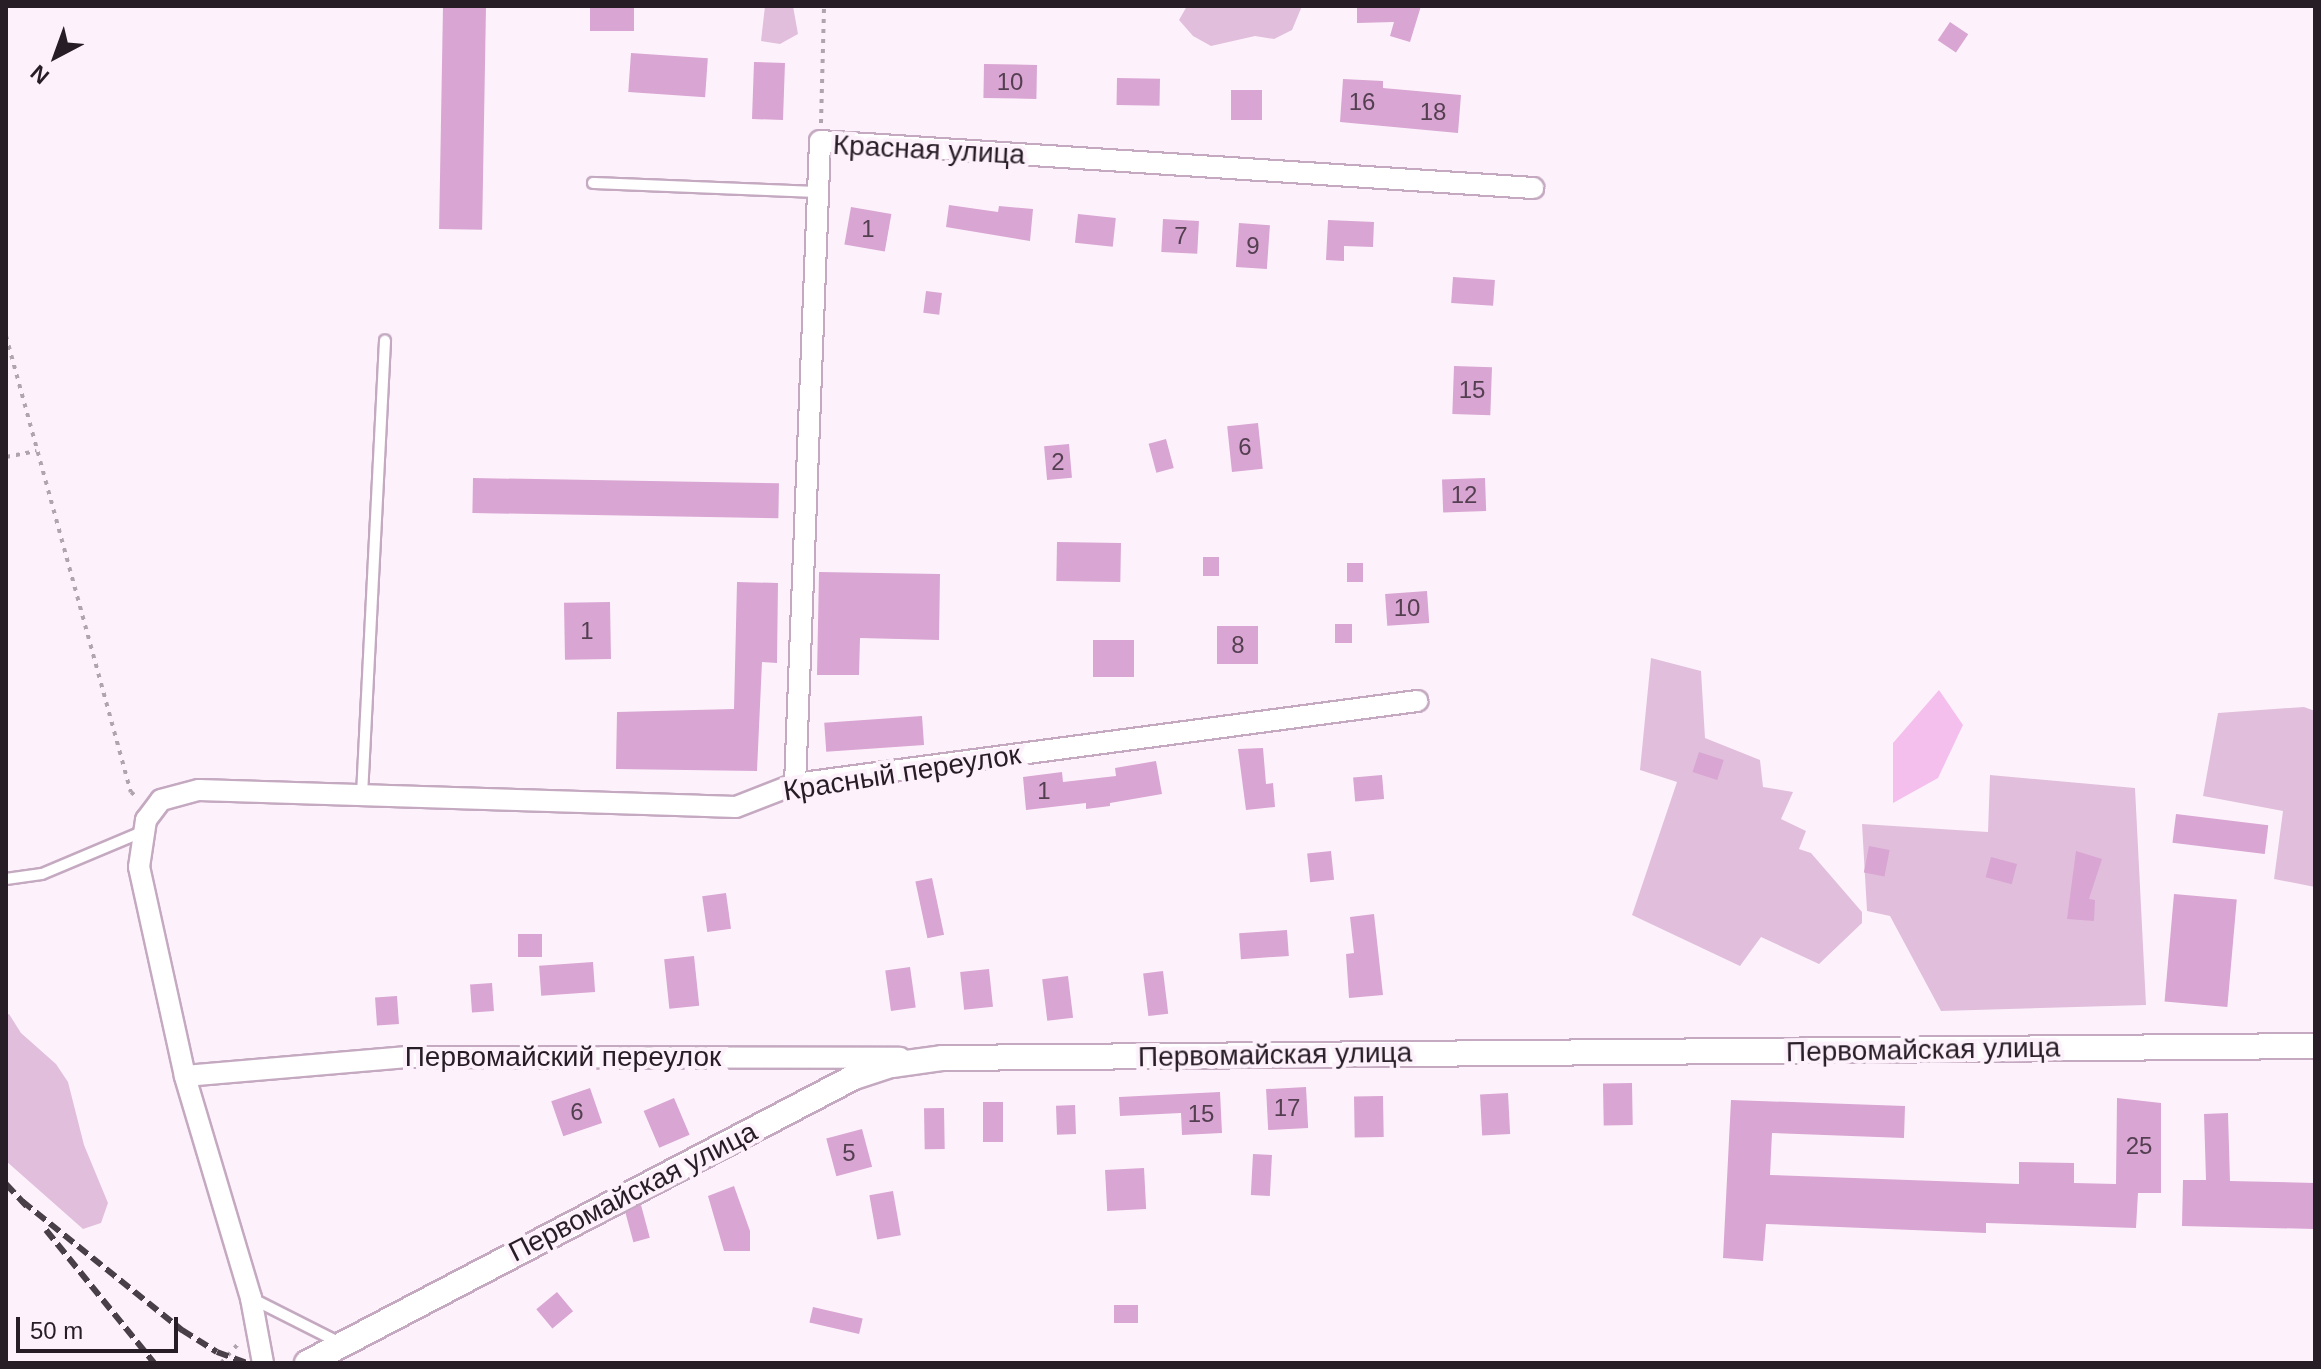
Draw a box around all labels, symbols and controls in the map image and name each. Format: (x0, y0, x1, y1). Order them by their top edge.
north arrow (16, 16, 96, 96)
text: N (26, 60, 54, 89)
house number: 10 (997, 68, 1023, 96)
house number: 16 (1349, 88, 1375, 116)
house number: 18 (1420, 98, 1446, 126)
street label: Красная улица (832, 128, 1026, 172)
house number: 1 (861, 215, 875, 243)
house number: 7 (1174, 222, 1188, 250)
house number: 9 (1246, 232, 1260, 260)
house number: 15 (1459, 376, 1485, 404)
house number: 6 (1238, 433, 1252, 461)
house number: 2 (1051, 448, 1065, 476)
house number: 12 (1451, 481, 1477, 509)
house number: 10 (1394, 594, 1420, 622)
house number: 1 (580, 617, 594, 645)
house number: 8 (1231, 631, 1245, 659)
street label: Красный переулок (781, 738, 1023, 808)
house number: 1 (1037, 777, 1051, 805)
street label: Первомайская улица (1786, 1031, 2060, 1069)
street label: Первомайская улица (1138, 1036, 1412, 1074)
street label: Первомайский переулок (405, 1040, 721, 1074)
house number: 17 (1274, 1094, 1300, 1122)
house number: 6 (570, 1098, 584, 1126)
house number: 15 (1188, 1100, 1214, 1128)
street label: Первомайская улица (503, 1115, 763, 1269)
house number: 25 (2126, 1132, 2152, 1160)
house number: 5 (842, 1139, 856, 1167)
scale bar (20, 1301, 182, 1351)
text: 50 m (30, 1317, 83, 1344)

